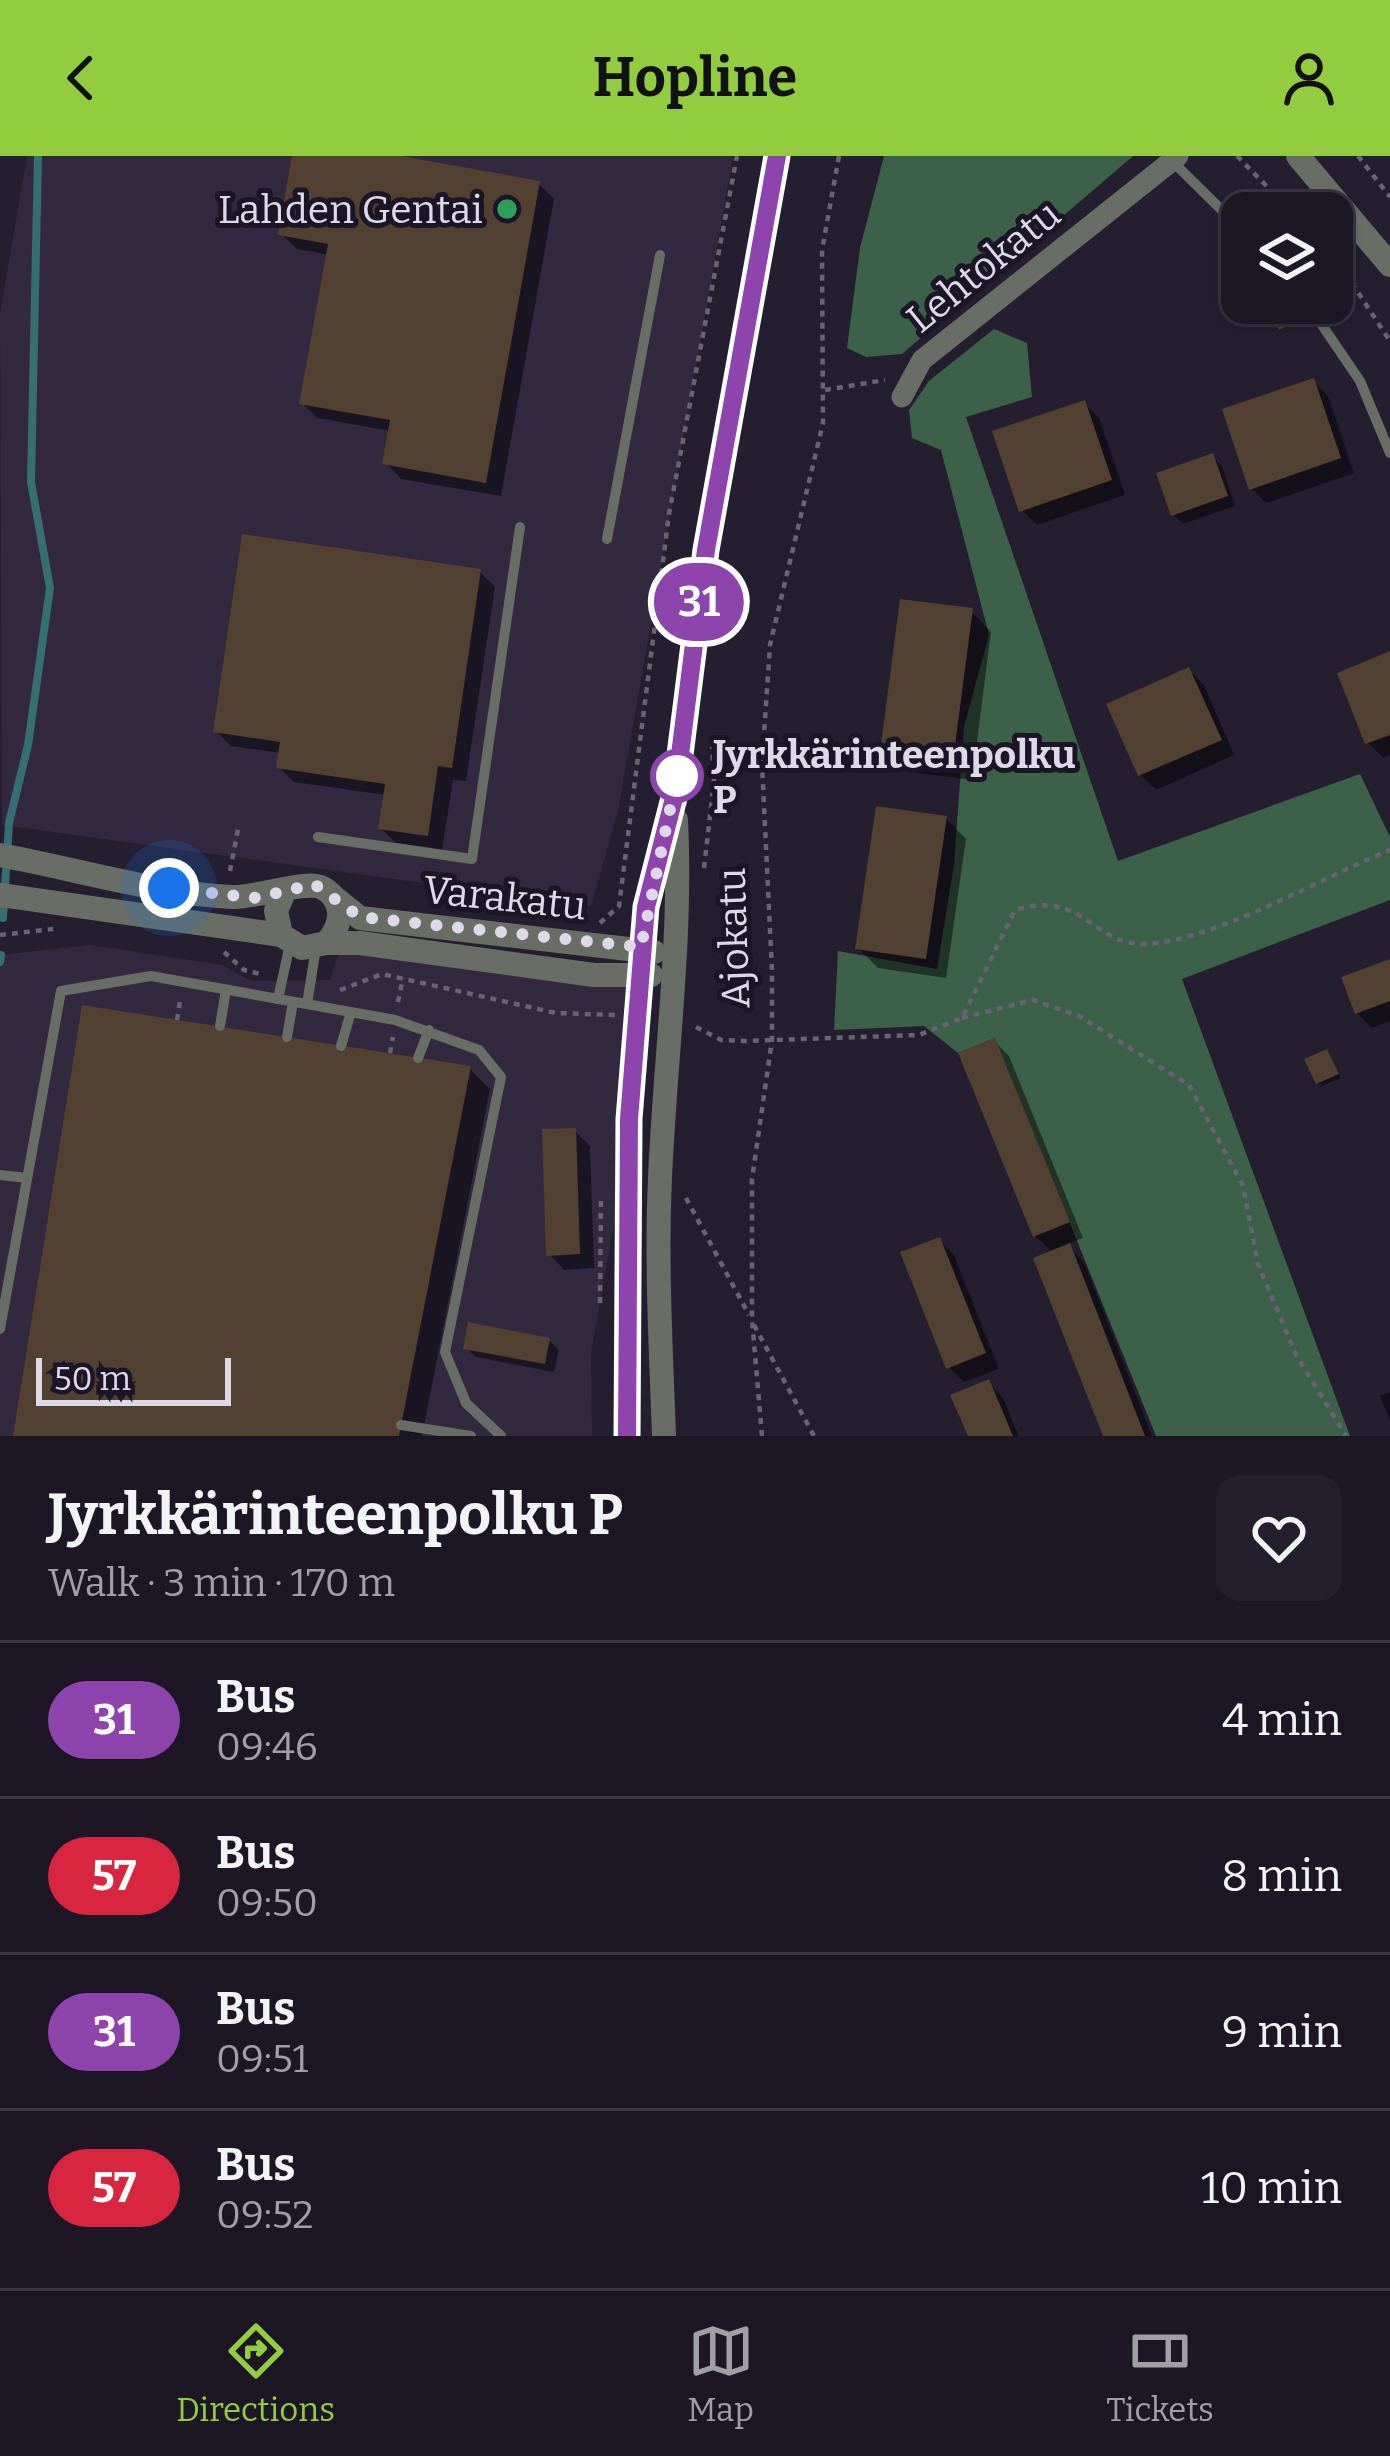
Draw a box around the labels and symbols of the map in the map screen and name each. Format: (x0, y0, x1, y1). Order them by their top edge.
place label: Lahden Gentai (218, 187, 483, 233)
street label: Lehtokatu (898, 191, 1069, 342)
marker: Lahden Gentai (494, 196, 520, 222)
line badge: 31 (645, 563, 753, 641)
place label: Jyrkkärinteenpolku P (711, 732, 1076, 823)
marker: Jyrkkärinteenpolku P (652, 751, 702, 801)
your location (139, 858, 199, 918)
street label: Varakatu (421, 867, 588, 929)
street label: Ajokatu (709, 867, 759, 1009)
scale bar (36, 1352, 231, 1405)

